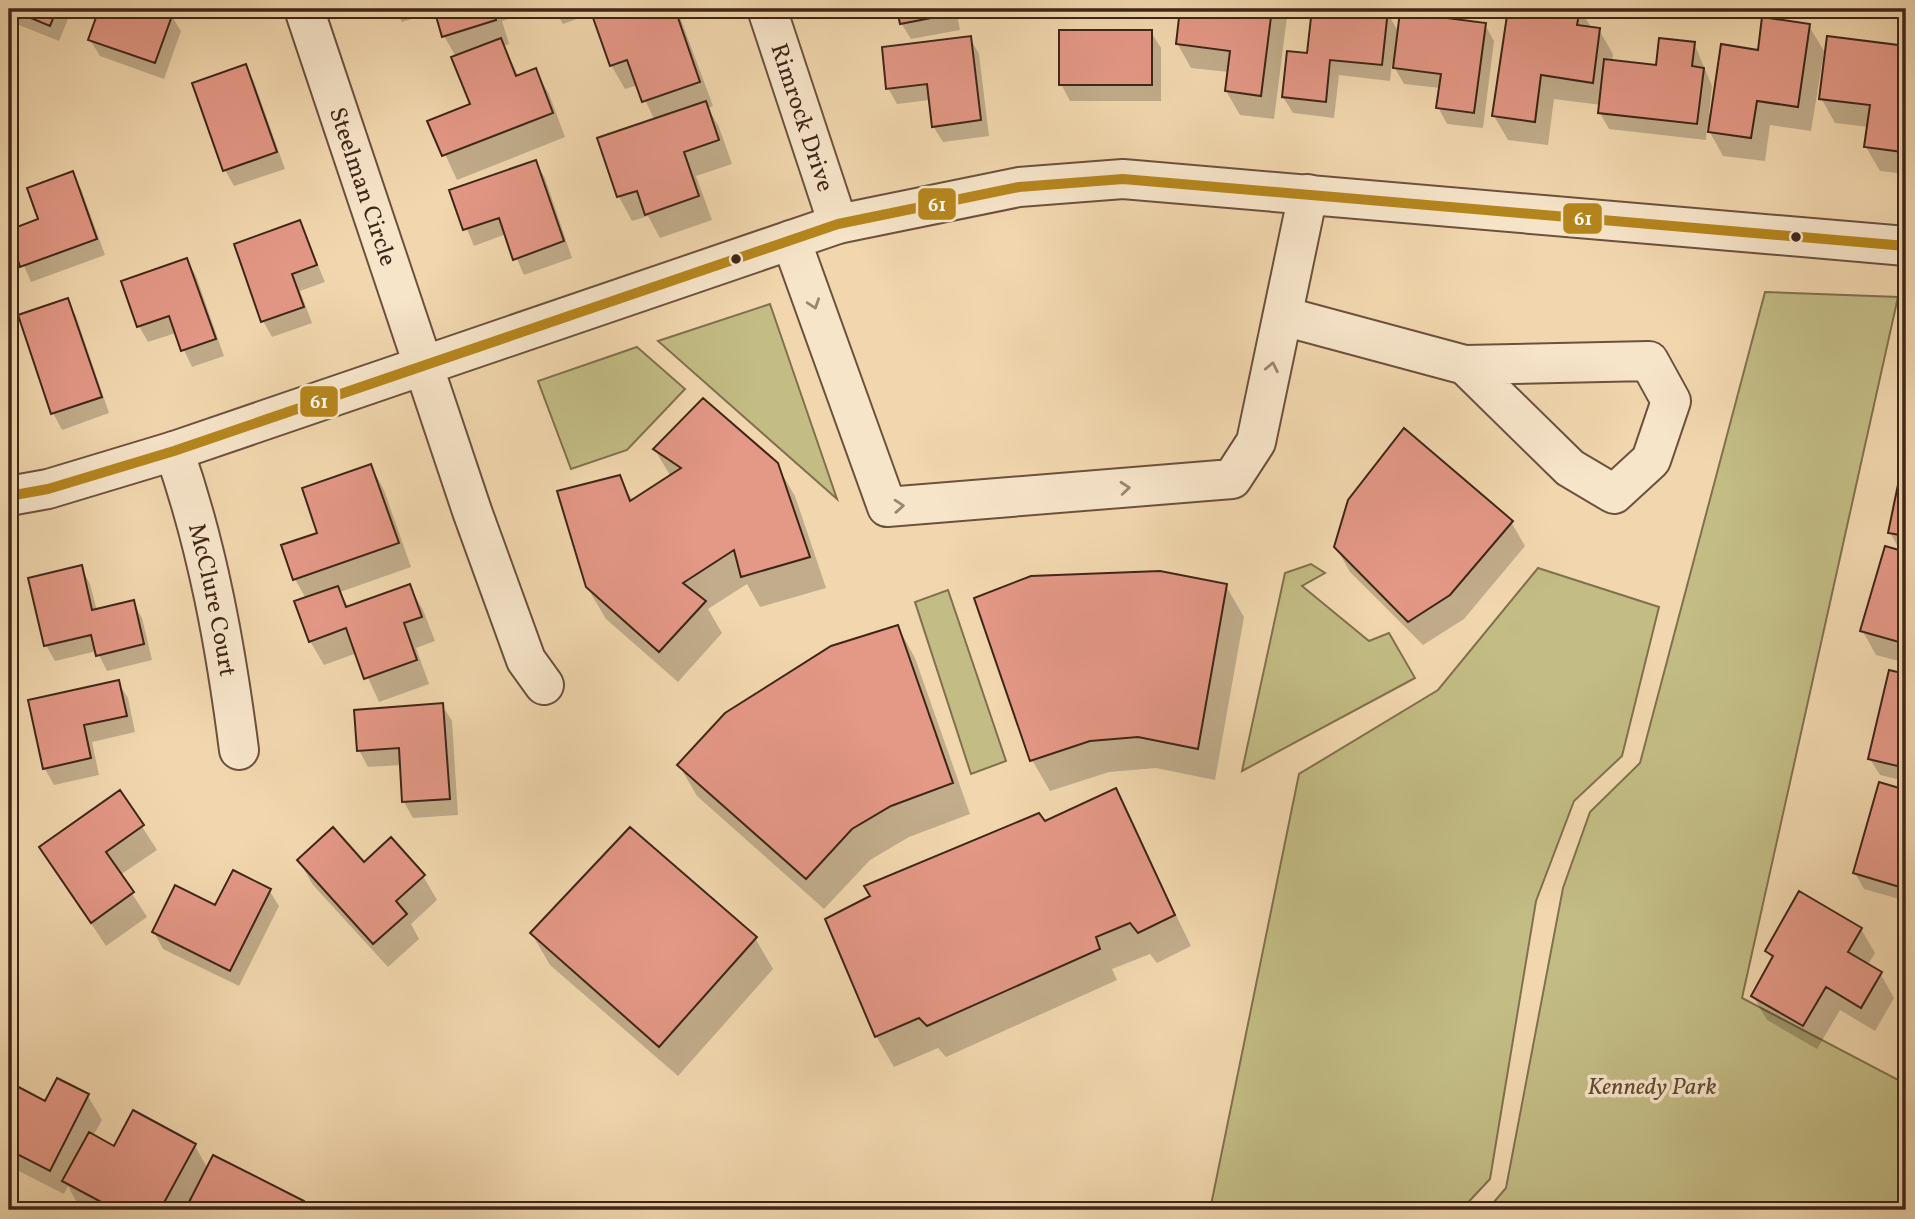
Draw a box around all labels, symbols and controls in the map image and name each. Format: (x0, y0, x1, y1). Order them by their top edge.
street label: Rimrock Drive (760, 39, 841, 197)
street label: Steelman Circle (319, 103, 404, 271)
line badge: 61 (917, 187, 957, 221)
text: 61 (928, 193, 946, 219)
line badge: 61 (1562, 202, 1603, 235)
text: 61 (1574, 207, 1592, 233)
unlabelled marker (1789, 230, 1803, 244)
unlabelled marker (729, 252, 743, 266)
one-way arrow (806, 298, 820, 310)
one-way arrow (1264, 361, 1278, 373)
line badge: 61 (299, 385, 339, 418)
text: 61 (310, 390, 328, 416)
one-way arrow (1120, 481, 1131, 496)
one-way arrow (894, 499, 905, 514)
street label: McClure Court (178, 520, 243, 679)
park label: Kennedy Park (1587, 1071, 1717, 1105)

